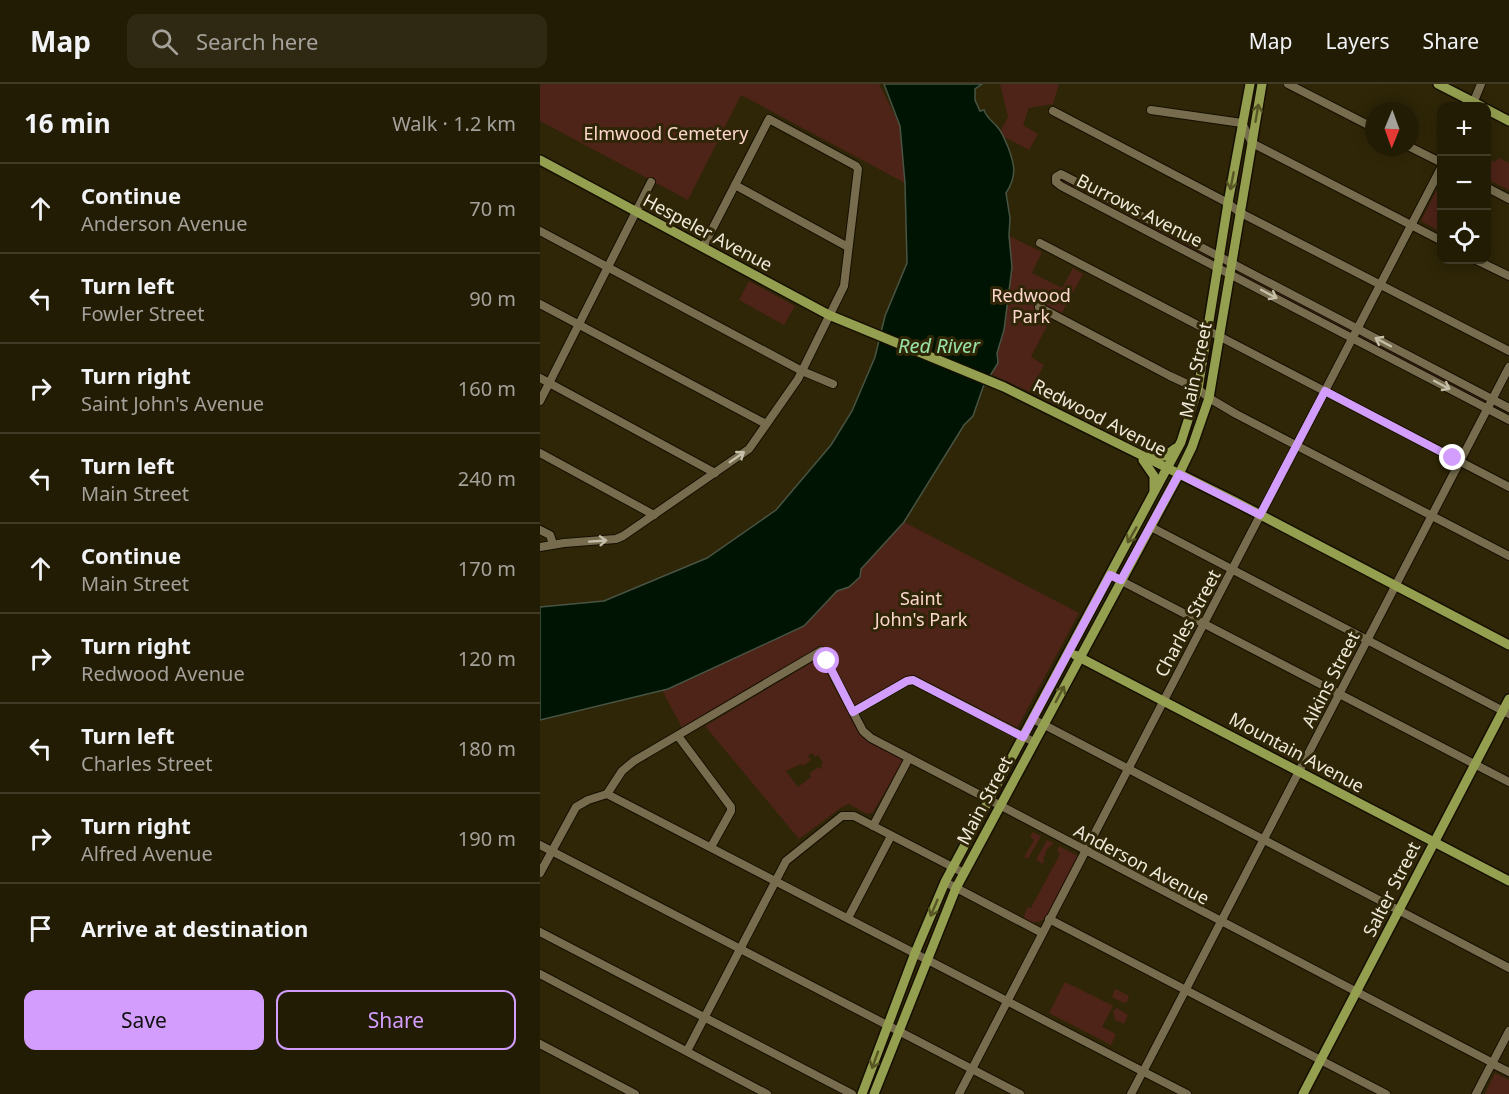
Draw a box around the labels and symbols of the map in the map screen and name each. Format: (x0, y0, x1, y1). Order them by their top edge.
north arrow (1365, 102, 1419, 156)
one-way arrow (1251, 104, 1262, 124)
park label: Elmwood Cemetery (584, 121, 749, 145)
street label: Burrows Avenue (1073, 168, 1207, 252)
one-way arrow (1226, 170, 1237, 190)
street label: Hespeler Avenue (639, 188, 777, 276)
park label: Redwood Park (991, 283, 1071, 328)
one-way arrow (1260, 289, 1278, 301)
street label: Main Street (1173, 320, 1217, 420)
water label: Red River (898, 332, 981, 359)
one-way arrow (1374, 335, 1392, 347)
street label: Redwood Avenue (1029, 373, 1171, 461)
one-way arrow (1433, 379, 1450, 391)
route end (1439, 444, 1465, 470)
one-way arrow (728, 451, 744, 463)
one-way arrow (1125, 526, 1137, 543)
one-way arrow (588, 535, 608, 546)
street label: Charles Street (1149, 565, 1226, 681)
park label: Saint John's Park (873, 586, 968, 631)
street label: Aikins Street (1295, 626, 1365, 731)
route start (813, 647, 839, 673)
one-way arrow (1055, 686, 1066, 704)
street label: Mountain Avenue (1225, 706, 1369, 798)
street label: Main Street (951, 751, 1018, 849)
street label: Anderson Avenue (1070, 818, 1214, 910)
street label: Salter Street (1357, 837, 1425, 941)
one-way arrow (928, 898, 939, 916)
one-way arrow (869, 1050, 880, 1069)

